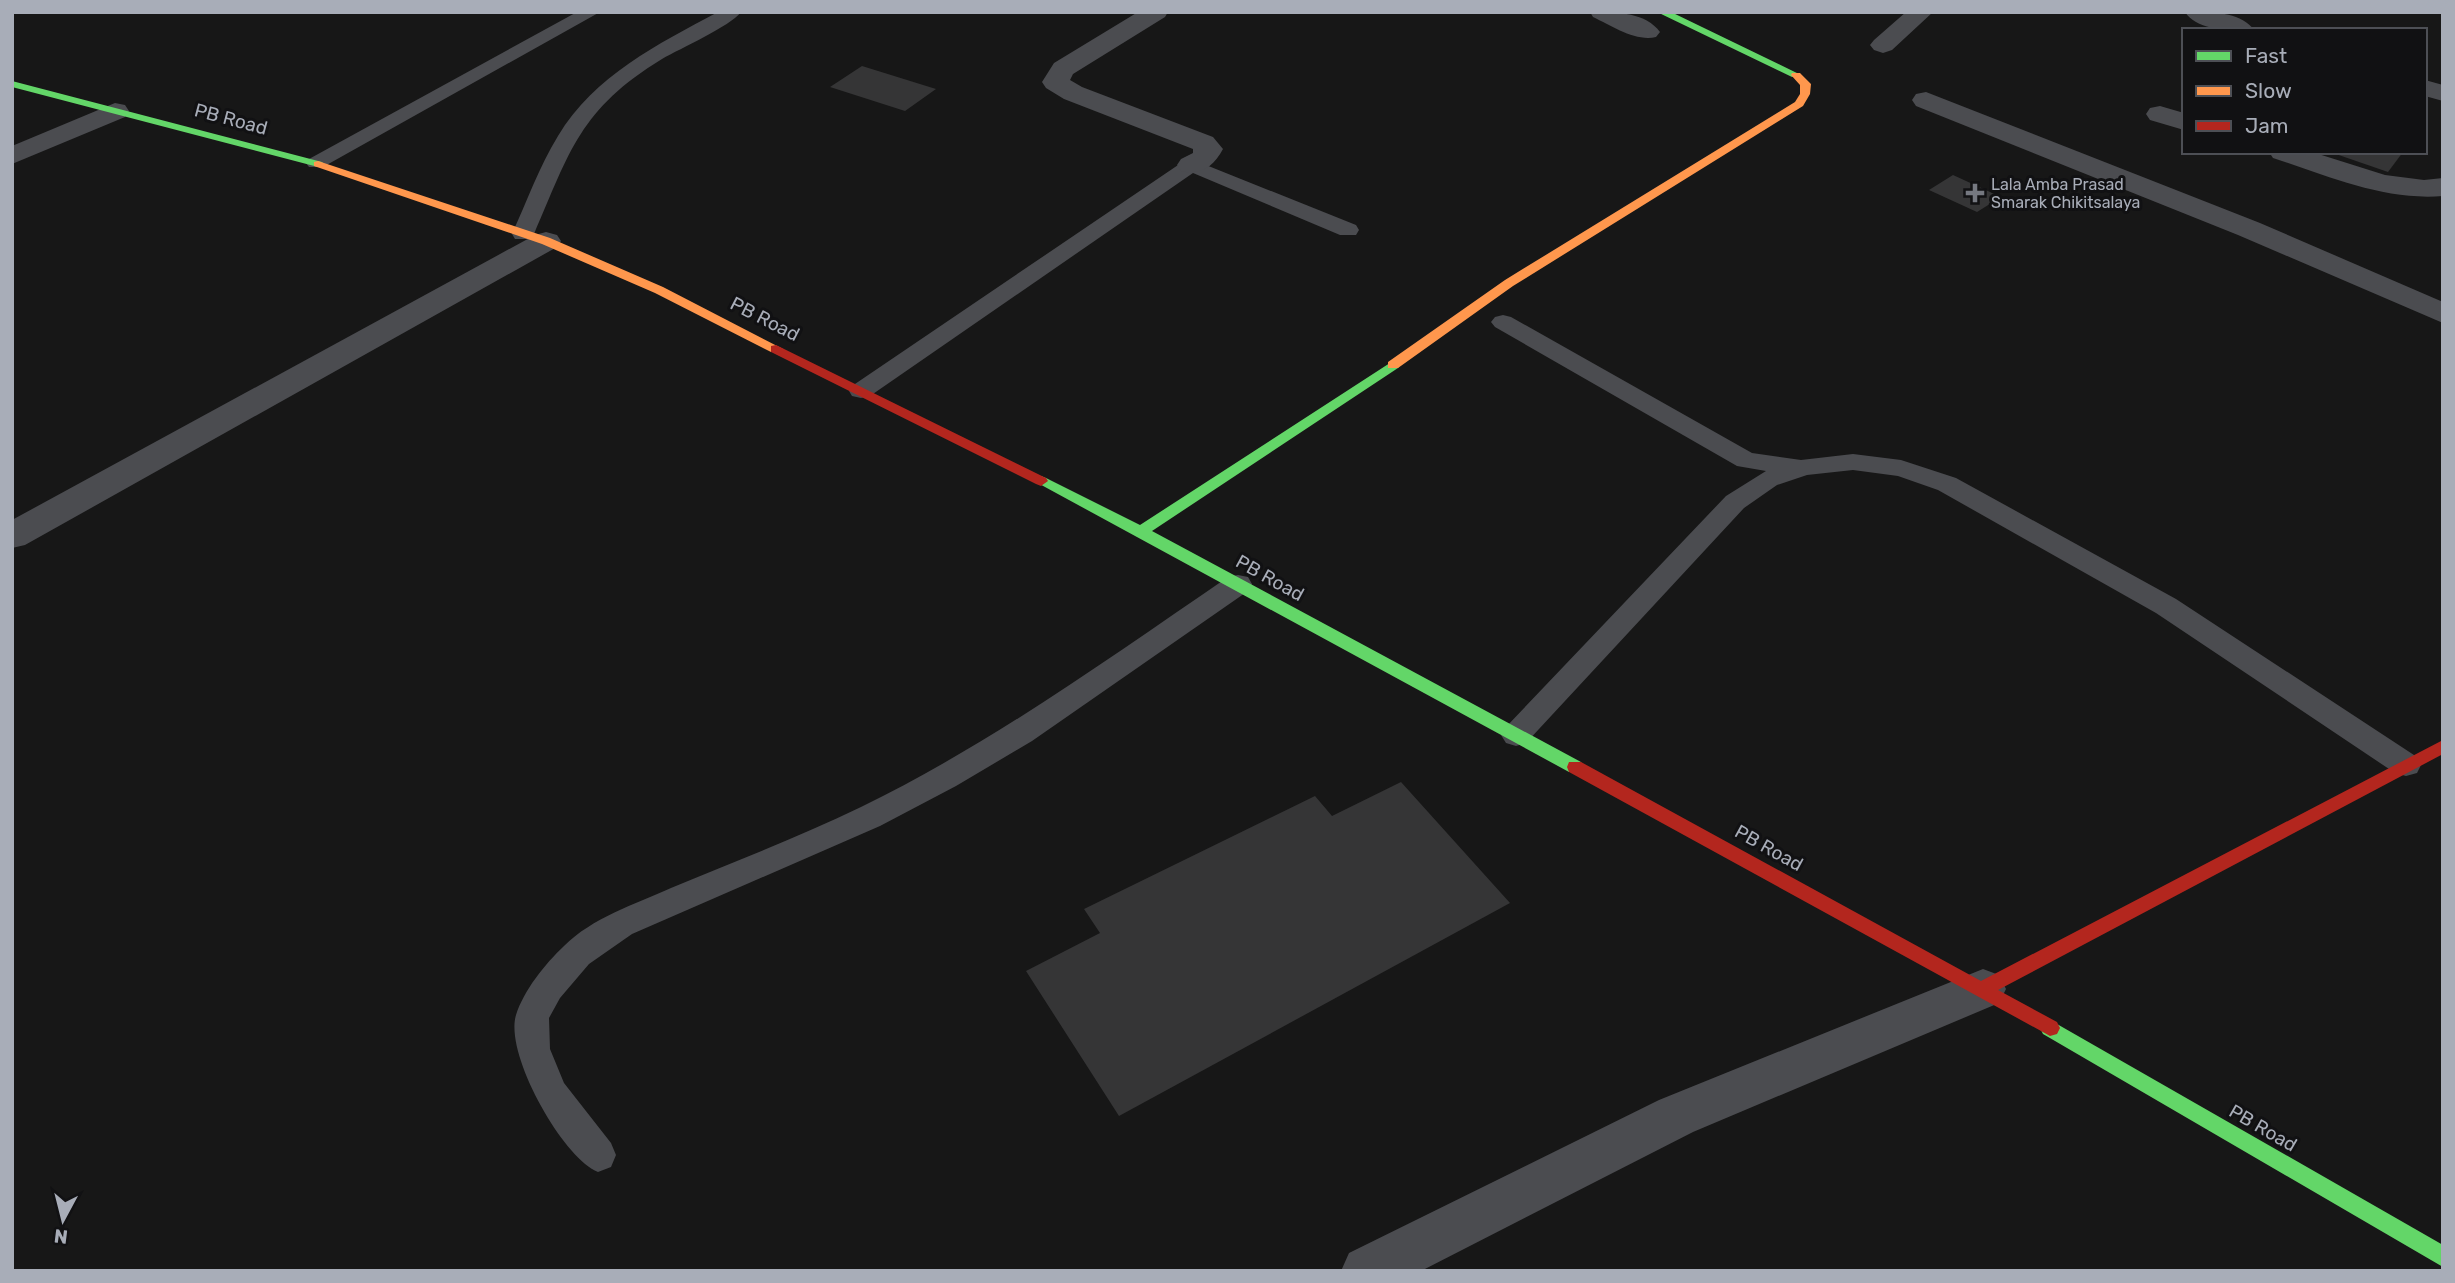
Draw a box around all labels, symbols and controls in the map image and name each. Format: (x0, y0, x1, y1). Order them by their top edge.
legend (2182, 28, 2427, 154)
text: Fast (2245, 43, 2287, 68)
text: Slow (2245, 78, 2292, 103)
street label: PB Road (192, 98, 270, 140)
text: Jam (2245, 113, 2289, 138)
place label: Lala Amba Prasad Smarak Chikitsalaya (1991, 175, 2140, 212)
marker: Lala Amba Prasad Smarak Chikitsalaya (1965, 183, 1985, 203)
street label: PB Road (727, 292, 803, 346)
street label: PB Road (1232, 550, 1308, 606)
street label: PB Road (1731, 820, 1807, 876)
street label: PB Road (2225, 1099, 2301, 1157)
north arrow (28, 1185, 98, 1255)
text: N (53, 1224, 69, 1249)

